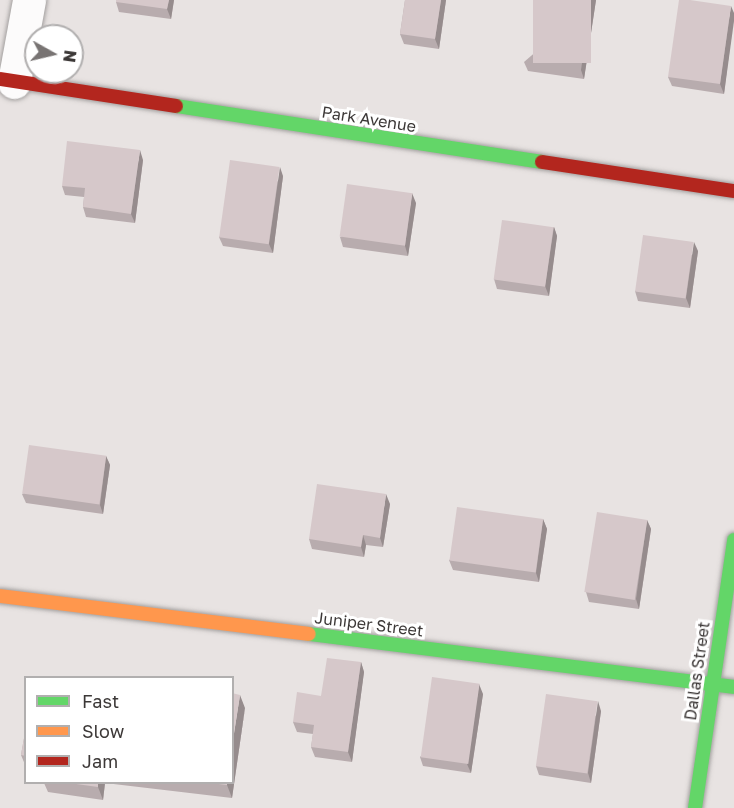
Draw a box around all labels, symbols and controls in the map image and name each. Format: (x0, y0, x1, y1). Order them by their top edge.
north arrow (24, 24, 84, 84)
text: N (59, 49, 81, 64)
street label: Park Avenue (321, 102, 417, 136)
street label: Juniper Street (314, 608, 424, 640)
street label: Dallas Street (681, 620, 713, 722)
legend (24, 676, 234, 784)
text: Fast (82, 690, 119, 712)
text: Slow (82, 720, 124, 742)
text: Jam (82, 750, 118, 772)

